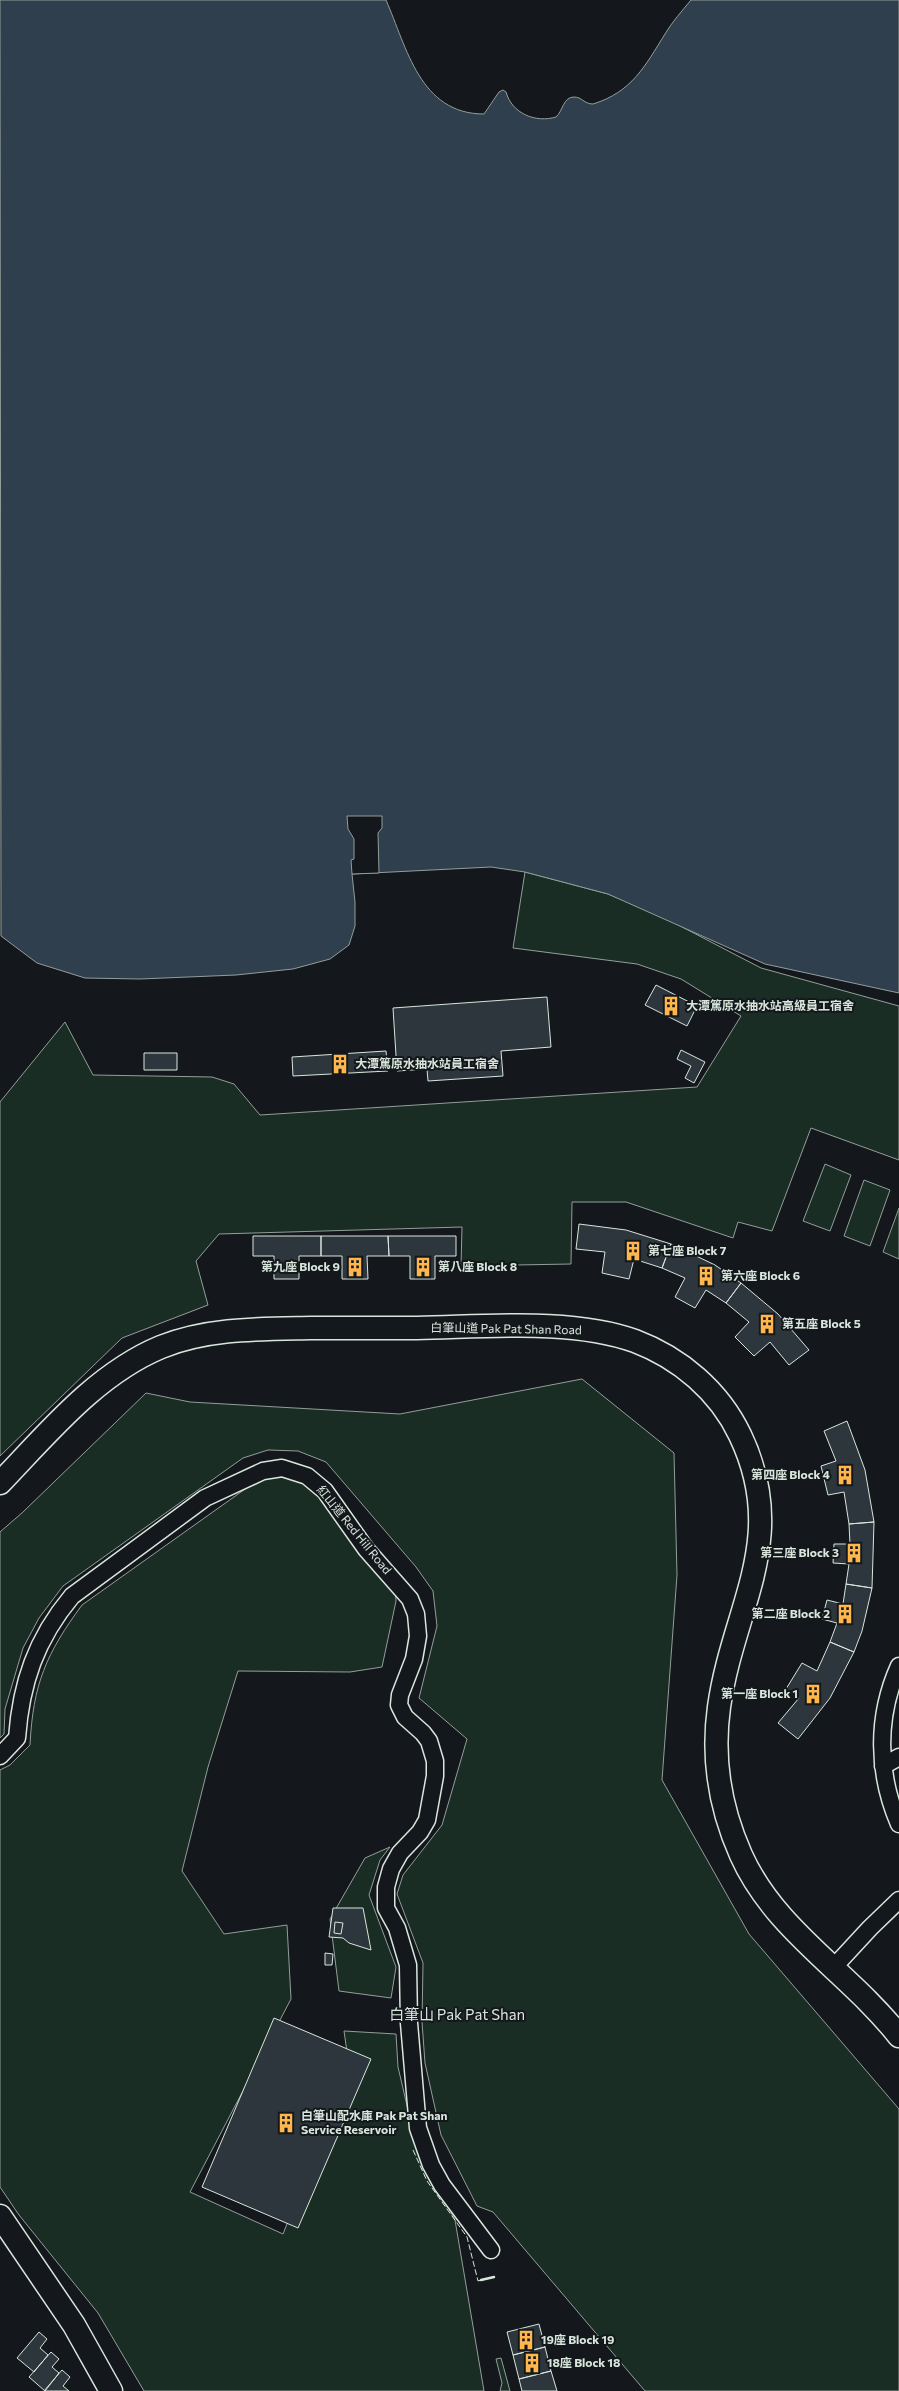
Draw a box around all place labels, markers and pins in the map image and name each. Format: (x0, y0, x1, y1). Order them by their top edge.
building icon: 大潭篤原水抽水站高級員工宿舍 (660, 995, 682, 1017)
place label: 大潭篤原水抽水站高級員工宿舍 (686, 998, 854, 1012)
building icon: 大潭篤原水抽水站員工宿舍 (329, 1053, 351, 1075)
place label: 大潭篤原水抽水站員工宿舍 (355, 1056, 499, 1070)
building icon: 第七座 Block 7 (622, 1240, 644, 1262)
place label: 第七座 Block 7 (648, 1243, 727, 1257)
building icon: 第九座 Block 9 (344, 1256, 366, 1278)
building icon: 第八座 Block 8 (412, 1256, 434, 1278)
place label: 第九座 Block 9 (261, 1259, 340, 1273)
place label: 第八座 Block 8 (438, 1259, 517, 1273)
building icon: 第六座 Block 6 (695, 1265, 717, 1287)
place label: 第六座 Block 6 (721, 1268, 800, 1282)
building icon: 第五座 Block 5 (756, 1313, 778, 1335)
place label: 第五座 Block 5 (782, 1316, 861, 1330)
building icon: 第四座 Block 4 (834, 1464, 856, 1486)
place label: 第四座 Block 4 (751, 1467, 831, 1481)
building icon: 第三座 Block 3 (843, 1542, 865, 1564)
place label: 第三座 Block 3 (760, 1545, 839, 1559)
building icon: 第二座 Block 2 (834, 1603, 856, 1625)
place label: 第二座 Block 2 (752, 1606, 830, 1620)
building icon: 第一座 Block 1 (802, 1683, 824, 1705)
place label: 第一座 Block 1 (721, 1686, 798, 1700)
place label: 白筆山配水庫 Pak Pat Shan Service Reservoir (301, 2108, 448, 2136)
building icon: 白筆山配水庫 Pak Pat Shan Service Reservoir (275, 2112, 297, 2134)
building icon: 19座 Block 19 (515, 2329, 537, 2351)
place label: 19座 Block 19 (541, 2332, 614, 2346)
building icon: 18座 Block 18 (521, 2352, 543, 2374)
place label: 18座 Block 18 (547, 2355, 620, 2369)

